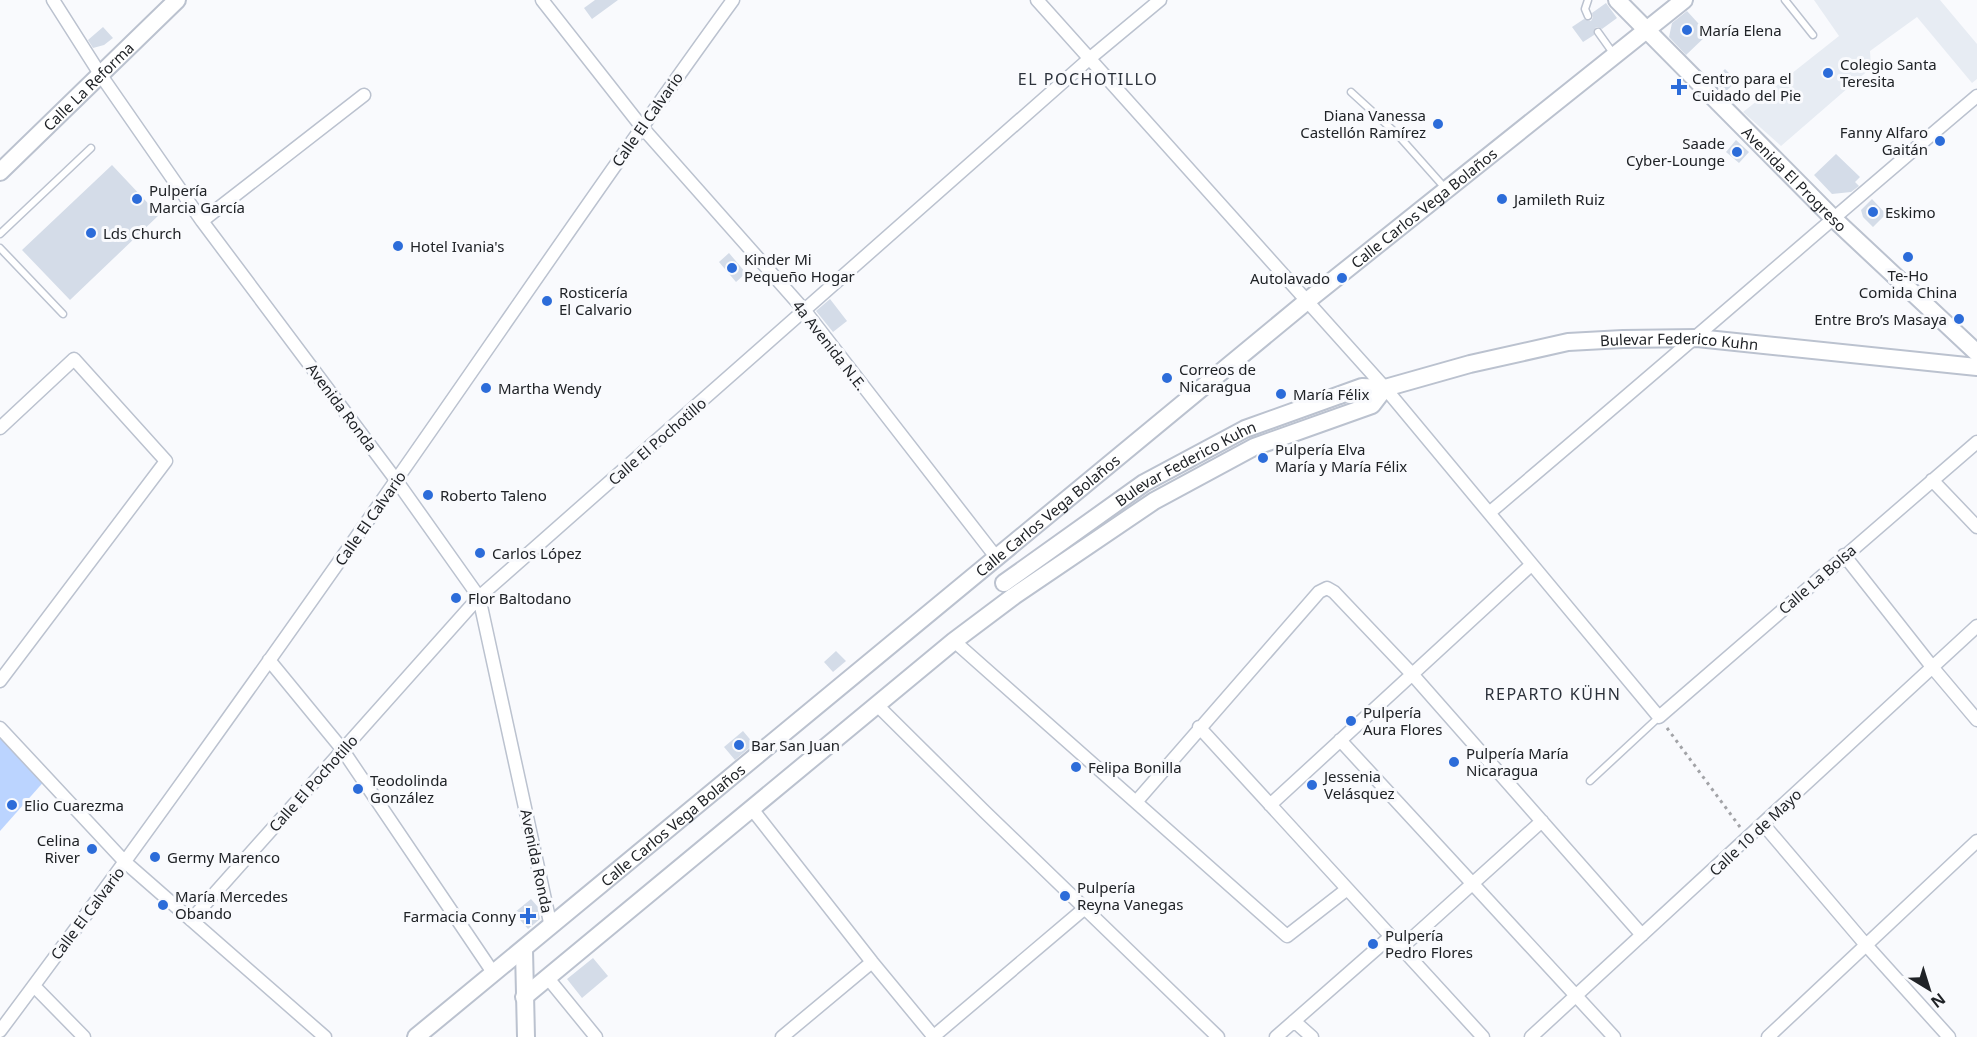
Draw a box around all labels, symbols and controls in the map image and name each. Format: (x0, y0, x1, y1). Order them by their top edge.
place label: María Elena (1699, 20, 1782, 40)
marker: María Elena (1680, 23, 1694, 37)
street label: Calle La Reforma (39, 38, 138, 135)
place label: Colegio Santa Teresita (1840, 54, 1937, 91)
marker: Colegio Santa Teresita (1821, 66, 1835, 80)
street label: Calle El Calvario (607, 68, 687, 170)
district label: EL POCHOTILLO (1018, 68, 1158, 90)
place label: Centro para el Cuidado del Pie (1692, 68, 1801, 105)
marker: Centro para el Cuidado del Pie (1670, 78, 1688, 96)
place label: Diana Vanessa Castellón Ramírez (1300, 105, 1426, 142)
marker: Diana Vanessa Castellón Ramírez (1431, 117, 1445, 131)
street label: Avenida El Progreso (1738, 122, 1851, 236)
place label: Fanny Alfaro Gaitán (1840, 122, 1928, 159)
place label: Saade Cyber-Lounge (1626, 133, 1725, 170)
marker: Fanny Alfaro Gaitán (1933, 134, 1947, 148)
street label: Calle Carlos Vega Bolaños (1346, 143, 1501, 272)
marker: Saade Cyber-Lounge (1730, 145, 1744, 159)
place label: Pulpería Marcia García (149, 180, 245, 217)
place label: Jamileth Ruiz (1512, 189, 1605, 209)
marker: Pulpería Marcia García (130, 192, 144, 206)
marker: Jamileth Ruiz (1495, 192, 1509, 206)
place label: Eskimo (1885, 202, 1936, 222)
marker: Eskimo (1866, 205, 1880, 219)
place label: Lds Church (103, 223, 182, 243)
marker: Lds Church (84, 226, 98, 240)
place label: Hotel Ivania's (410, 236, 504, 256)
marker: Hotel Ivania's (391, 239, 405, 253)
place label: Kinder Mi Pequeño Hogar (744, 249, 855, 286)
marker: Te-Ho Comida China (1901, 250, 1915, 264)
marker: Kinder Mi Pequeño Hogar (725, 261, 739, 275)
place label: Te-Ho Comida China (1859, 265, 1957, 302)
place label: Autolavado (1250, 268, 1330, 288)
marker: Autolavado (1335, 271, 1349, 285)
place label: Rosticería El Calvario (559, 282, 632, 319)
marker: Rosticería El Calvario (540, 294, 554, 308)
street label: 4a Avenida N.E. (789, 296, 871, 394)
place label: Entre Bro’s Masaya (1814, 309, 1947, 329)
marker: Entre Bro’s Masaya (1952, 312, 1966, 326)
street label: Bulevar Federico Kuhn (1599, 328, 1759, 354)
street label: Avenida Ronda (302, 359, 382, 455)
place label: Correos de Nicaragua (1179, 359, 1256, 396)
marker: Correos de Nicaragua (1160, 371, 1174, 385)
place label: Martha Wendy (498, 378, 602, 398)
marker: Martha Wendy (479, 381, 493, 395)
place label: María Félix (1293, 384, 1369, 404)
marker: María Félix (1274, 387, 1288, 401)
street label: Calle El Pochotillo (604, 393, 710, 489)
street label: Bulevar Federico Kuhn (1111, 416, 1258, 511)
place label: Pulpería Elva María y María Félix (1275, 439, 1407, 476)
street label: Calle Carlos Vega Bolaños (971, 450, 1124, 581)
marker: Pulpería Elva María y María Félix (1256, 451, 1270, 465)
street label: Calle El Calvario (330, 467, 410, 569)
place label: Roberto Taleno (440, 485, 547, 505)
marker: Roberto Taleno (421, 488, 435, 502)
street label: Calle La Bolsa (1774, 540, 1860, 618)
place label: Carlos López (492, 543, 582, 563)
marker: Carlos López (473, 546, 487, 560)
place label: Flor Baltodano (468, 588, 571, 608)
marker: Flor Baltodano (449, 591, 463, 605)
district label: REPARTO KÜHN (1485, 683, 1621, 705)
place label: Pulpería Aura Flores (1363, 702, 1442, 739)
marker: Pulpería Aura Flores (1344, 714, 1358, 728)
street label: Calle El Pochotillo (264, 730, 362, 836)
place label: Bar San Juan (751, 735, 840, 755)
marker: Bar San Juan (732, 738, 746, 752)
place label: Pulpería María Nicaragua (1466, 743, 1569, 780)
marker: Pulpería María Nicaragua (1447, 755, 1461, 769)
place label: Felipa Bonilla (1088, 757, 1182, 777)
street label: Calle Carlos Vega Bolaños (596, 759, 749, 890)
marker: Felipa Bonilla (1069, 760, 1083, 774)
place label: Jessenia Velásquez (1322, 766, 1395, 803)
place label: Teodolinda González (370, 770, 448, 807)
marker: Jessenia Velásquez (1305, 778, 1319, 792)
marker: Teodolinda González (351, 782, 365, 796)
street label: Calle 10 de Mayo (1705, 784, 1805, 880)
place label: Elio Cuarezma (24, 795, 124, 815)
marker: Elio Cuarezma (5, 798, 19, 812)
street label: Avenida Ronda (516, 807, 558, 915)
place label: Celina River (37, 830, 80, 867)
marker: Celina River (85, 842, 99, 856)
place label: Germy Marenco (167, 847, 280, 867)
marker: Germy Marenco (148, 850, 162, 864)
street label: Calle El Calvario (46, 863, 128, 963)
place label: Pulpería Reyna Vanegas (1077, 877, 1183, 914)
place label: María Mercedes Obando (175, 886, 288, 923)
marker: Pulpería Reyna Vanegas (1058, 889, 1072, 903)
marker: María Mercedes Obando (156, 898, 170, 912)
place label: Farmacia Conny (403, 906, 516, 926)
marker: Farmacia Conny (521, 909, 535, 923)
place label: Pulpería Pedro Flores (1385, 925, 1473, 962)
marker: Pulpería Pedro Flores (1366, 937, 1380, 951)
north arrow (1899, 959, 1959, 1019)
text: N (1926, 988, 1950, 1013)

